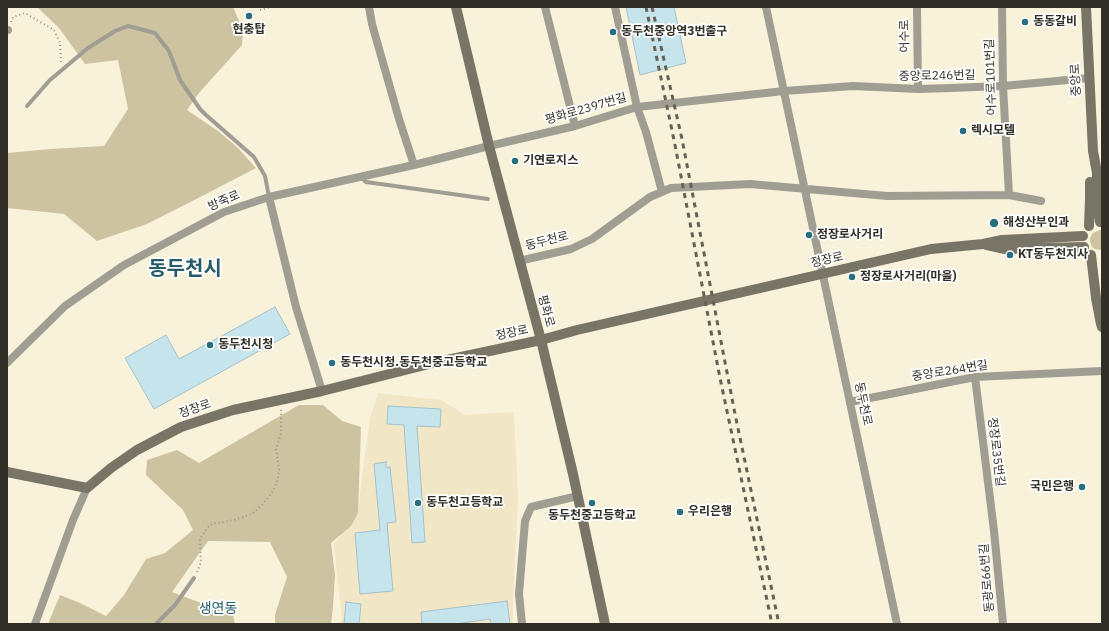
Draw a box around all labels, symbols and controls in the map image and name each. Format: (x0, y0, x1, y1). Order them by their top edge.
marker: 현충탑 (244, 11, 254, 21)
place label: 동동갈비 (1033, 15, 1077, 29)
marker: 동동갈비 (1020, 17, 1030, 27)
street label: 어수로 (898, 19, 912, 53)
place label: 현충탑 (232, 23, 266, 37)
place label: 동두천중앙역3번출구 (621, 25, 728, 39)
marker: 동두천중앙역3번출구 (608, 27, 618, 37)
street label: 어수로101번길 (982, 38, 1000, 116)
street label: 중앙로 (1068, 63, 1084, 97)
street label: 중앙로246번길 (898, 68, 976, 84)
street label: 평화로2397번길 (544, 91, 628, 127)
place label: 렉시모텔 (971, 124, 1015, 138)
marker: 렉시모텔 (958, 126, 968, 136)
place label: 기연로지스 (523, 154, 578, 168)
marker: 기연로지스 (510, 156, 520, 166)
street label: 방죽로 (206, 188, 242, 214)
place label: 해성산부인과 (1003, 216, 1069, 230)
marker: 해성산부인과 (988, 217, 1000, 229)
place label: 정장로사거리 (817, 228, 883, 242)
street label: 동두천로 (524, 229, 570, 253)
marker: 정장로사거리 (804, 230, 814, 240)
place label: KT동두천지사 (1018, 248, 1088, 262)
street label: 정장로 (809, 249, 845, 271)
marker: KT동두천지사 (1005, 250, 1015, 260)
district label: 동두천시 (148, 257, 222, 281)
place label: 정장로사거리(마을) (860, 270, 956, 284)
marker: 정장로사거리(마을) (847, 272, 857, 282)
street label: 평화로 (535, 293, 557, 329)
street label: 정장로 (494, 323, 530, 343)
place label: 동두천시청 (218, 338, 273, 352)
marker: 동두천시청 (205, 340, 215, 350)
place label: 동두천시청.동두천중고등학교 (340, 356, 487, 370)
marker: 동두천시청.동두천중고등학교 (327, 358, 337, 368)
street label: 중앙로264번길 (911, 358, 989, 384)
street label: 동두천로 (851, 381, 875, 427)
street label: 정장로 (177, 397, 213, 421)
street label: 정장로35번길 (985, 417, 1007, 487)
place label: 국민은행 (1030, 480, 1074, 494)
marker: 국민은행 (1077, 482, 1087, 492)
place label: 동두천고등학교 (426, 496, 503, 510)
marker: 동두천고등학교 (413, 498, 423, 508)
marker: 동두천중고등학교 (587, 498, 597, 508)
place label: 우리은행 (688, 505, 732, 519)
marker: 우리은행 (675, 507, 685, 517)
place label: 동두천중고등학교 (548, 509, 636, 523)
street label: 동광로66번길 (977, 543, 997, 613)
district label: 생연동 (199, 601, 237, 617)

